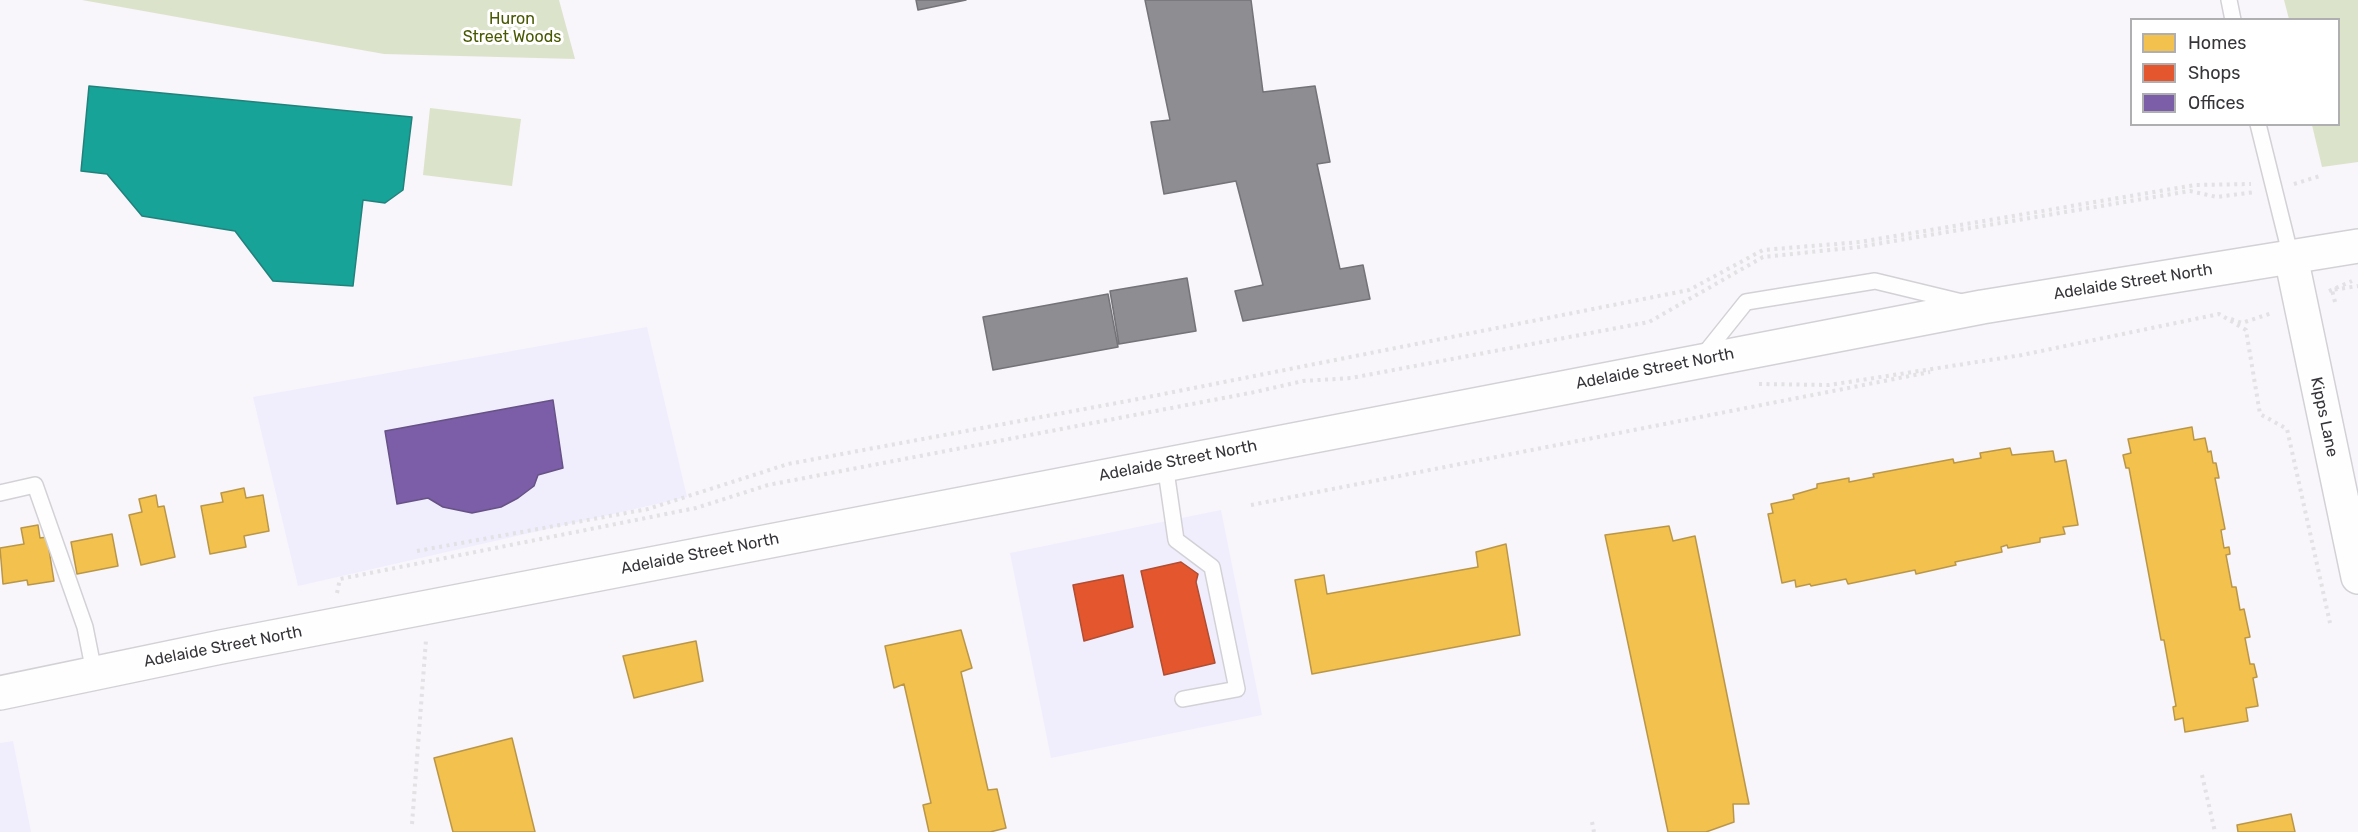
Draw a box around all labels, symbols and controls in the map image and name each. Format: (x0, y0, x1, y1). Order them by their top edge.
park label: Huron Street Woods (463, 9, 561, 47)
legend (2130, 18, 2340, 126)
text: Homes (2188, 32, 2246, 54)
text: Shops (2188, 62, 2240, 84)
text: Offices (2188, 92, 2245, 114)
street label: Adelaide Street North (2052, 260, 2214, 304)
street label: Adelaide Street North (1574, 344, 1736, 394)
street label: Kipps Lane (2306, 375, 2342, 459)
street label: Adelaide Street North (1097, 436, 1259, 486)
street label: Adelaide Street North (619, 529, 781, 579)
street label: Adelaide Street North (142, 622, 304, 672)

